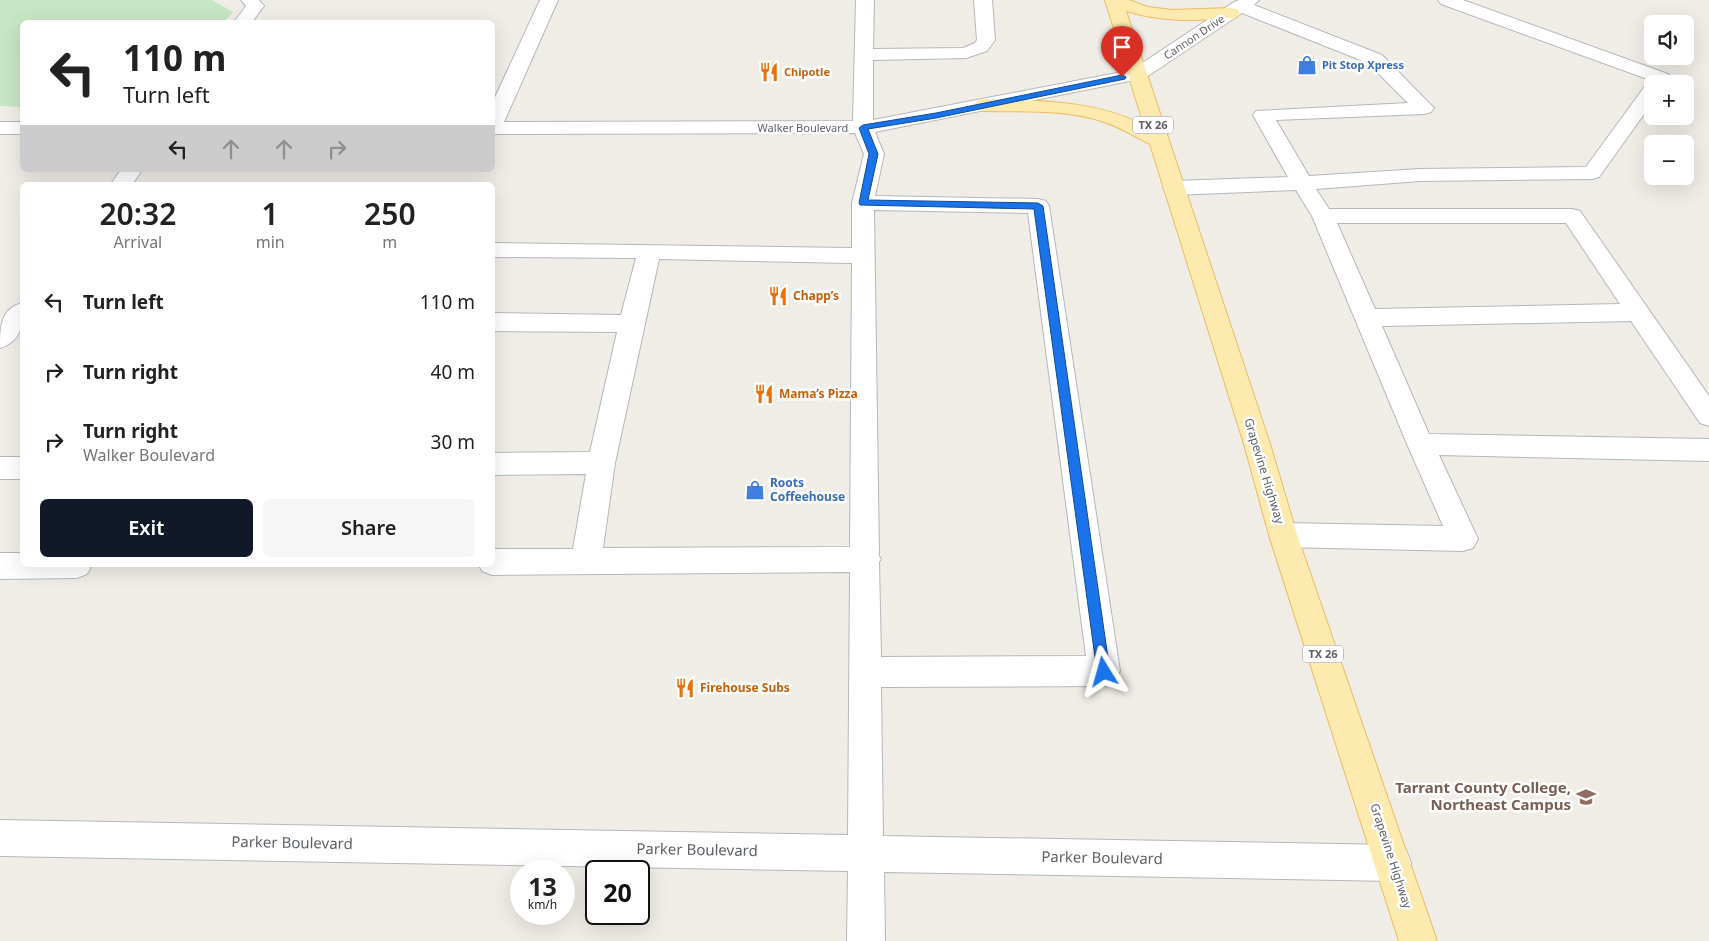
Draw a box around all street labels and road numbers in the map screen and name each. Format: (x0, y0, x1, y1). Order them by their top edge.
street label: Cannon Drive (1160, 11, 1227, 62)
road number: TX 26 (1133, 116, 1173, 134)
street label: Walker Boulevard (758, 120, 848, 135)
street label: Grapevine Highway (1240, 416, 1289, 527)
road number: TX 26 (1303, 646, 1343, 662)
street label: Grapevine Highway (1366, 801, 1417, 911)
street label: Parker Boulevard (231, 831, 353, 853)
street label: Parker Boulevard (636, 838, 758, 860)
street label: Parker Boulevard (1041, 846, 1163, 868)

